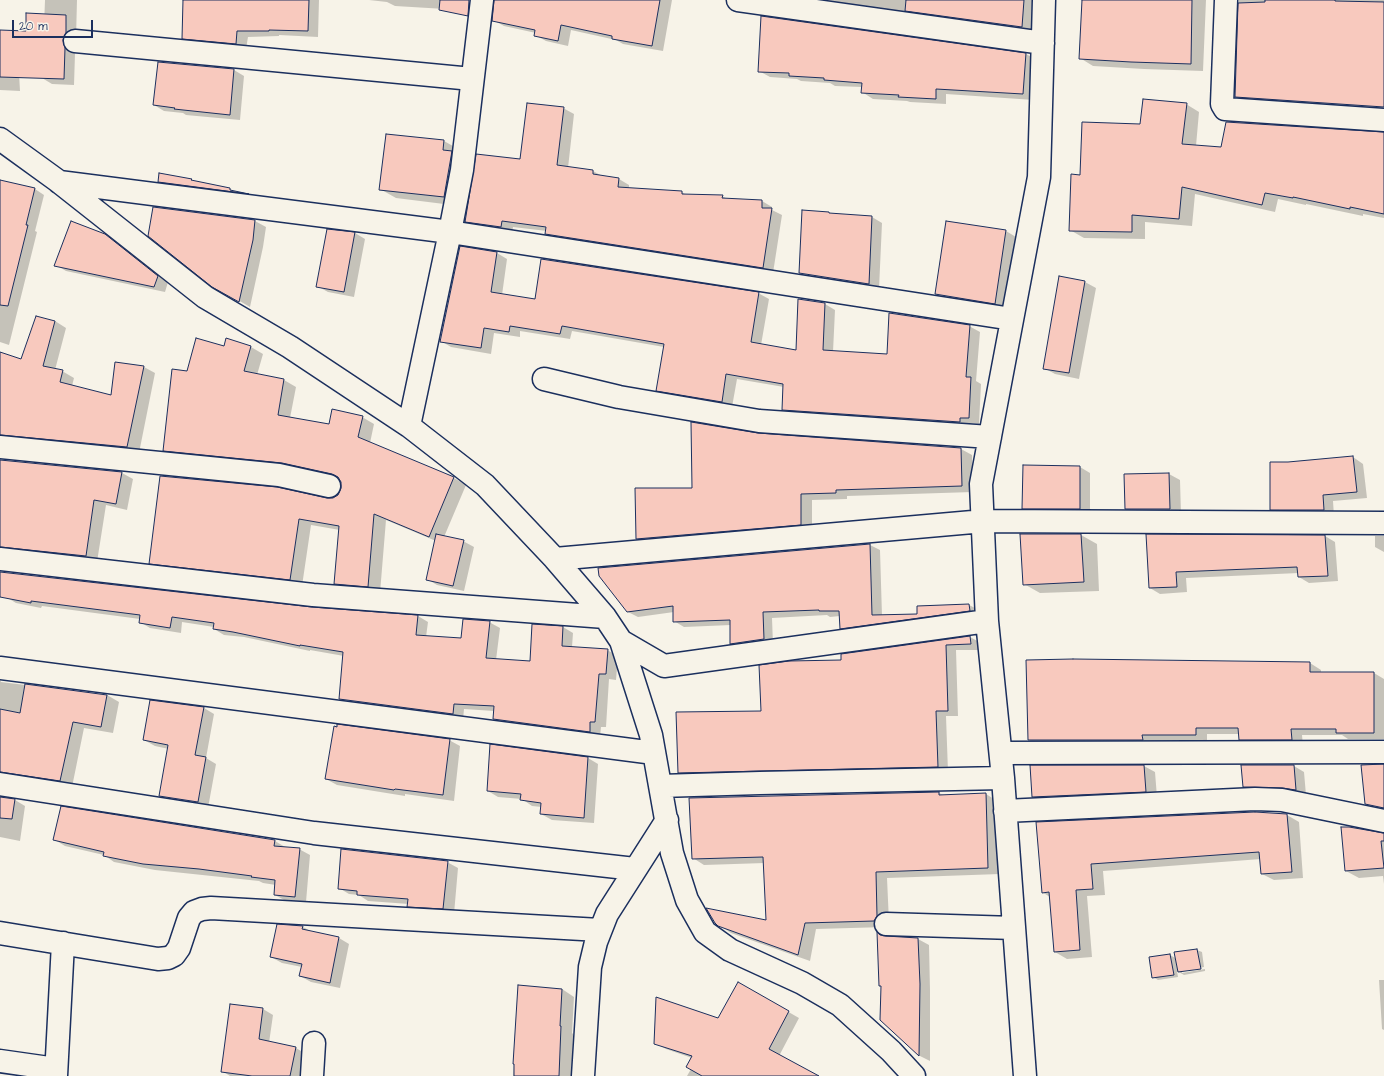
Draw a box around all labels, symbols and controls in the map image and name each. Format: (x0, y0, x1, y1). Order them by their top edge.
scale bar (14, 12, 95, 38)
text: 20 m (19, 18, 48, 35)

